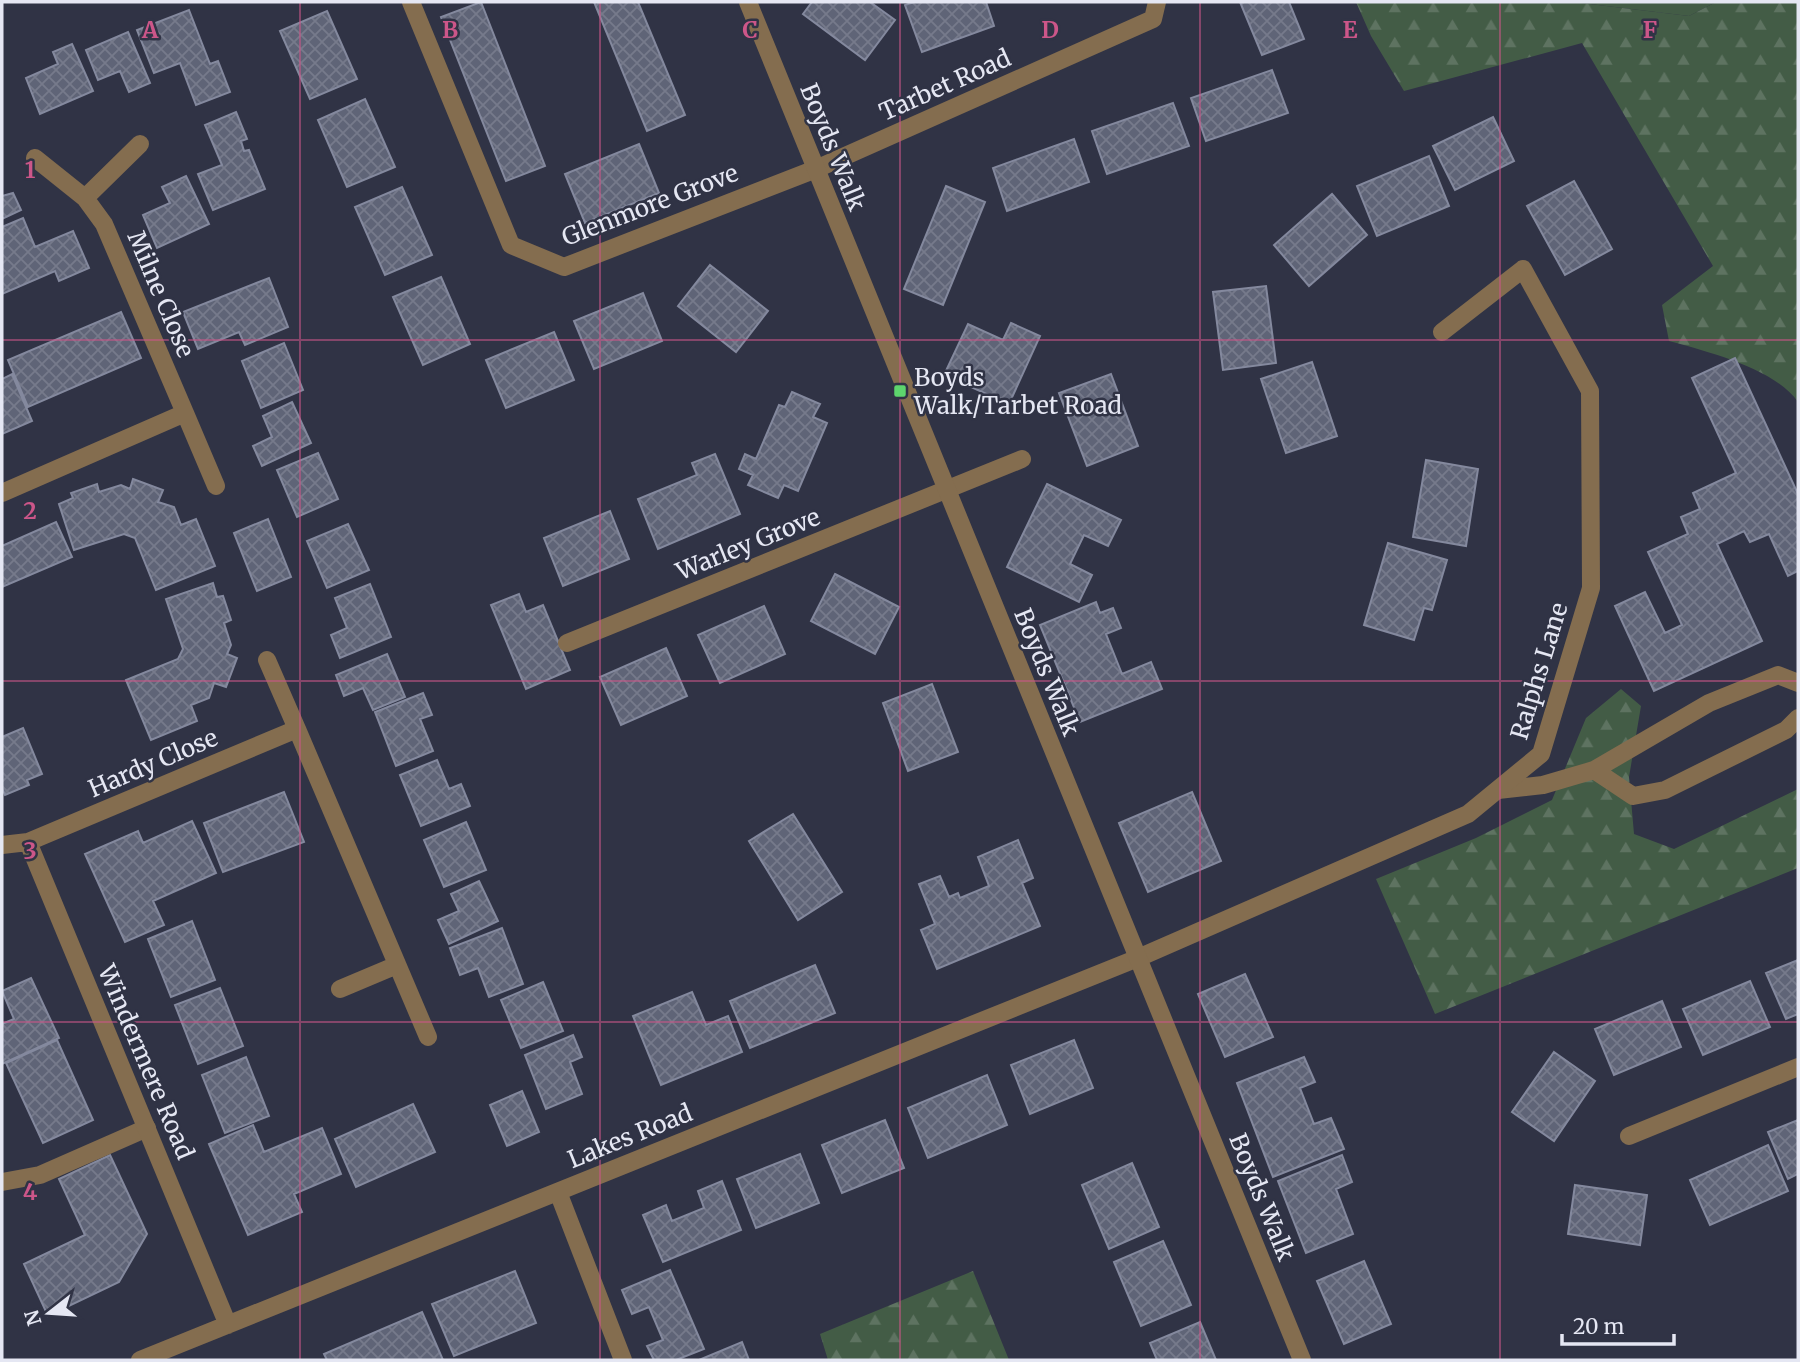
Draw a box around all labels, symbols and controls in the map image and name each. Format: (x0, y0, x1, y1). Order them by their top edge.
text: A (141, 15, 159, 44)
text: B (442, 15, 458, 44)
text: C (742, 15, 758, 44)
text: D (1041, 15, 1059, 44)
text: E (1342, 15, 1358, 44)
text: F (1643, 15, 1657, 44)
street label: Tarbet Road (875, 42, 1015, 128)
street label: Boyds Walk (793, 79, 873, 216)
text: 1 (25, 155, 36, 184)
street label: Glenmore Grove (558, 157, 742, 253)
street label: Milne Close (120, 226, 202, 362)
place label: Boyds Walk/Tarbet Road (913, 362, 1122, 421)
marker: Boyds Walk/Tarbet Road (892, 383, 908, 399)
text: 2 (23, 496, 37, 525)
street label: Warley Grove (670, 501, 825, 587)
street label: Ralphs Lane (1503, 599, 1575, 743)
street label: Boyds Walk (1007, 604, 1087, 741)
street label: Hardy Close (84, 722, 222, 804)
text: 3 (23, 836, 37, 865)
street label: Windermere Road (91, 959, 201, 1164)
street label: Lakes Road (563, 1097, 697, 1175)
street label: Boyds Walk (1222, 1129, 1302, 1266)
text: 4 (23, 1177, 38, 1206)
north arrow (14, 1278, 84, 1348)
scale bar (1562, 1302, 1674, 1346)
text: N (19, 1307, 46, 1329)
text: 20 m (1573, 1313, 1625, 1340)

